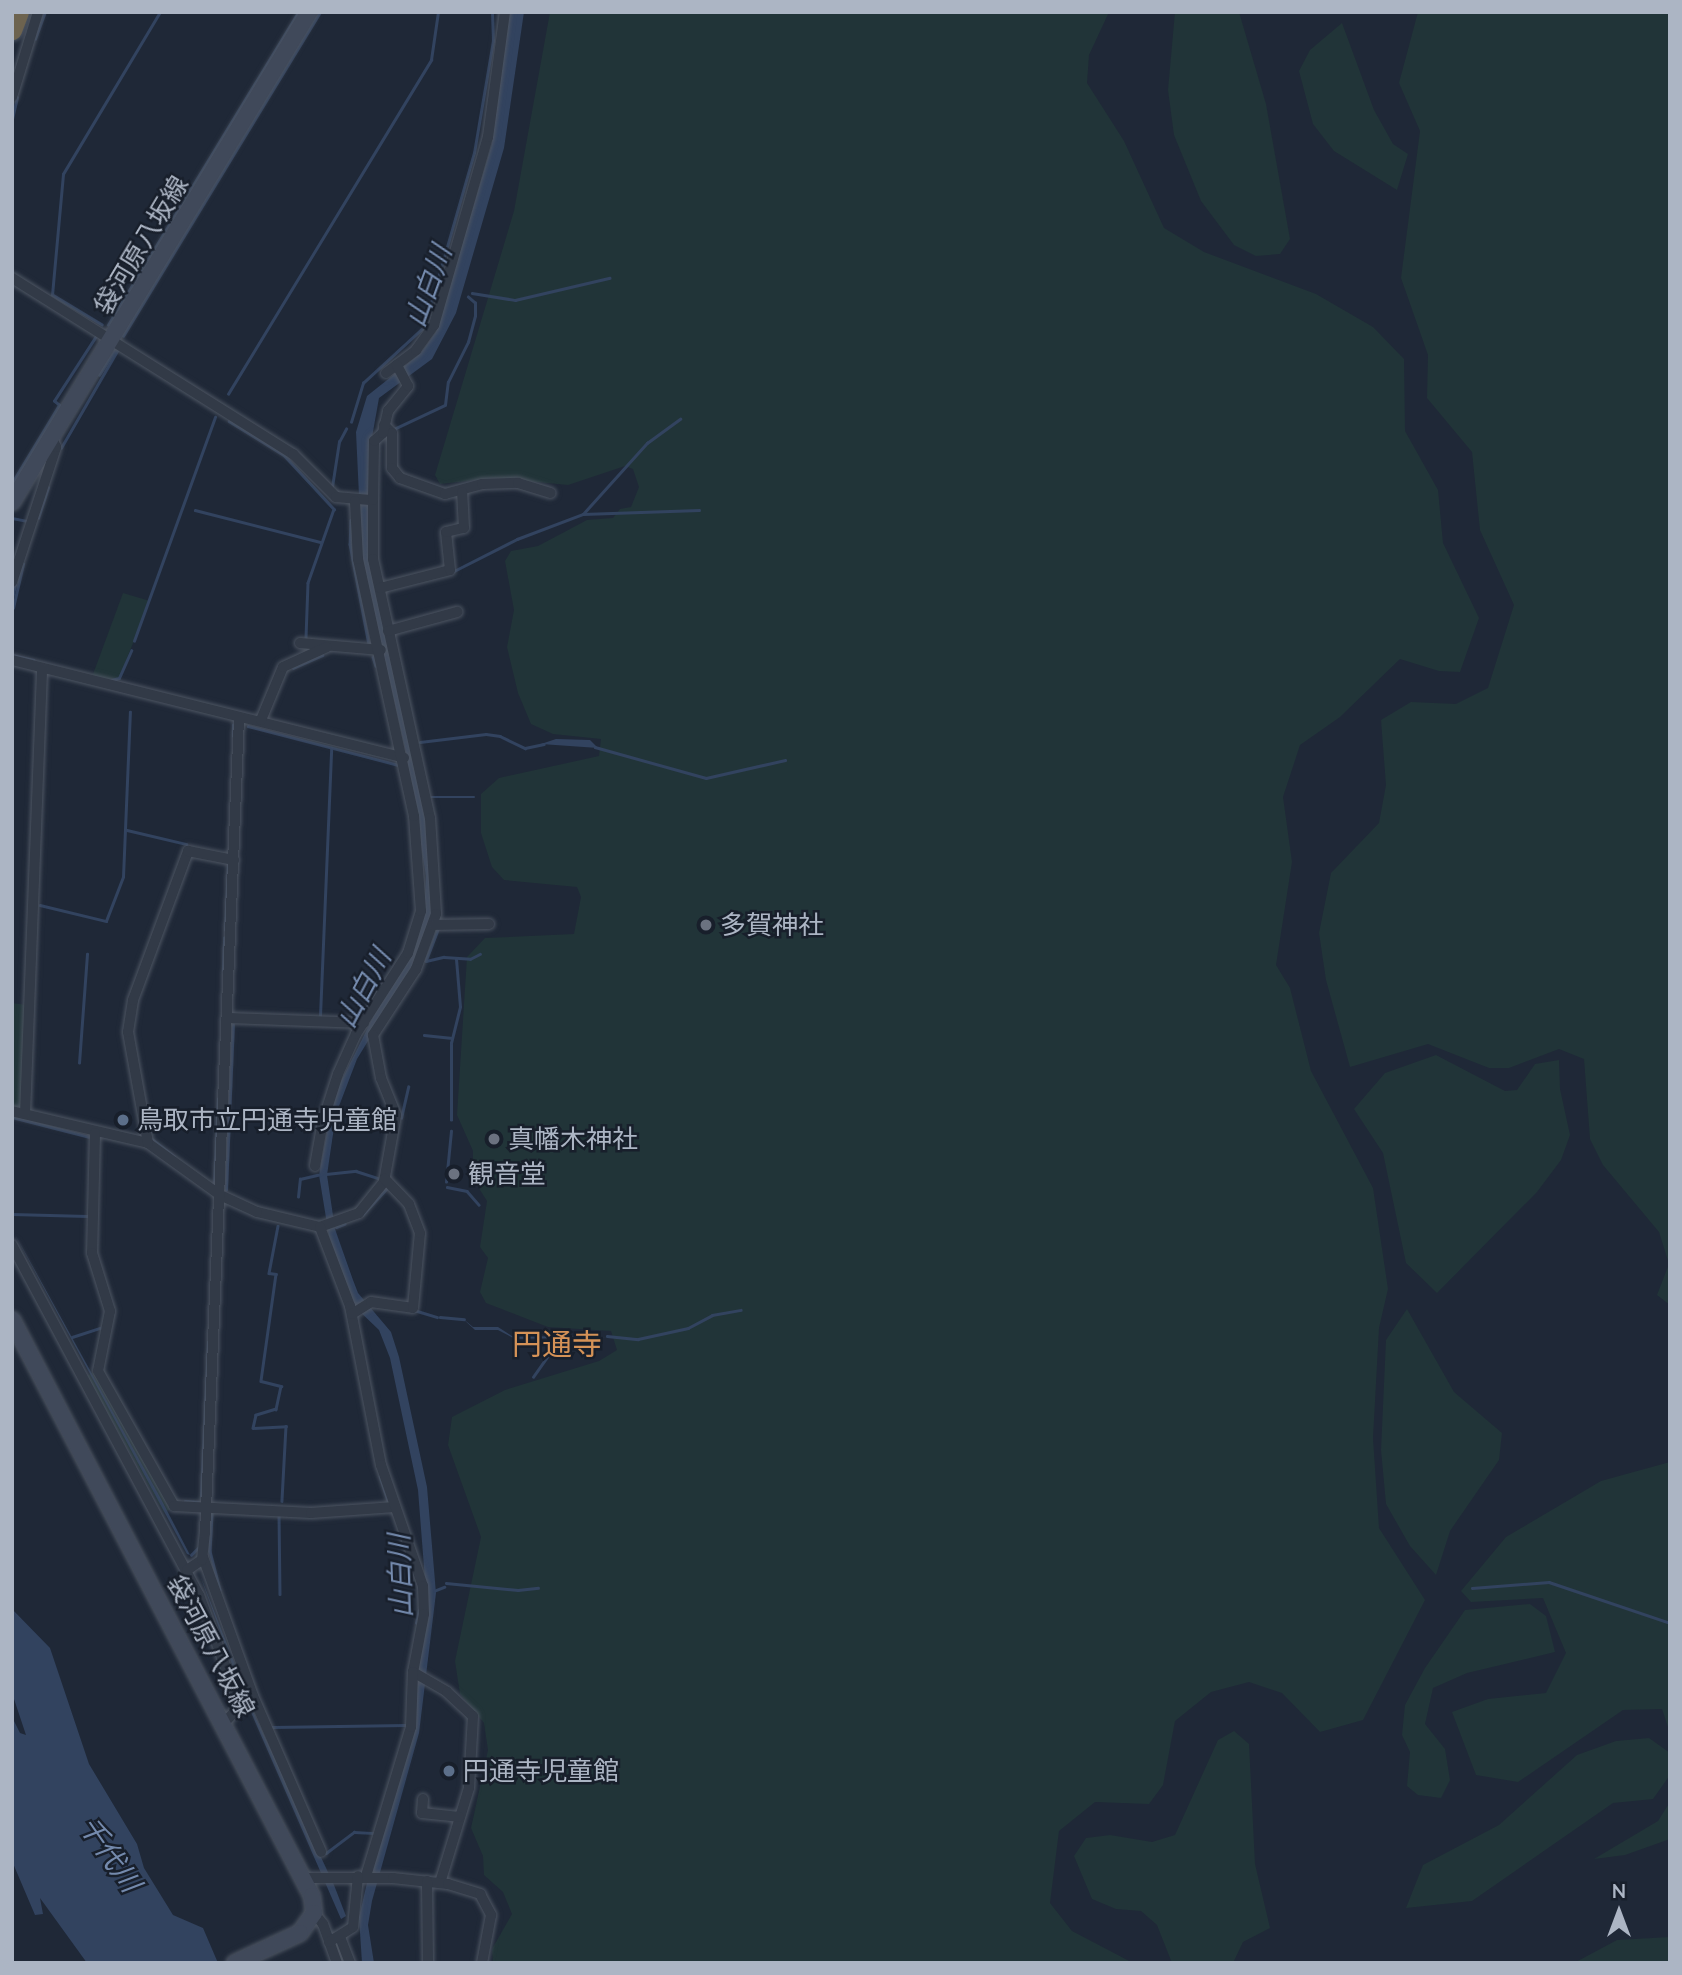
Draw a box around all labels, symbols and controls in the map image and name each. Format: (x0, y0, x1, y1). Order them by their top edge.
street label: 袋河原八坂線 (87, 170, 195, 320)
water label: 山白川 (398, 241, 458, 331)
place label: 多賀神社 (720, 909, 824, 941)
marker: 多賀神社 (698, 917, 714, 933)
water label: 山白川 (328, 943, 398, 1033)
place label: 鳥取市立円通寺児童館 (137, 1104, 397, 1136)
marker: 鳥取市立円通寺児童館 (115, 1112, 131, 1128)
place label: 真幡木神社 (508, 1123, 638, 1155)
marker: 真幡木神社 (486, 1131, 502, 1147)
place label: 観音堂 (468, 1158, 546, 1190)
marker: 観音堂 (446, 1166, 462, 1182)
district label: 円通寺 (512, 1326, 602, 1362)
water label: 山白川 (382, 1533, 418, 1619)
street label: 袋河原八坂線 (161, 1570, 261, 1722)
place label: 円通寺児童館 (463, 1755, 619, 1787)
marker: 円通寺児童館 (441, 1763, 457, 1779)
water label: 千代川 (72, 1810, 148, 1898)
north arrow (1584, 1877, 1654, 1947)
text: N (1612, 1879, 1626, 1903)

